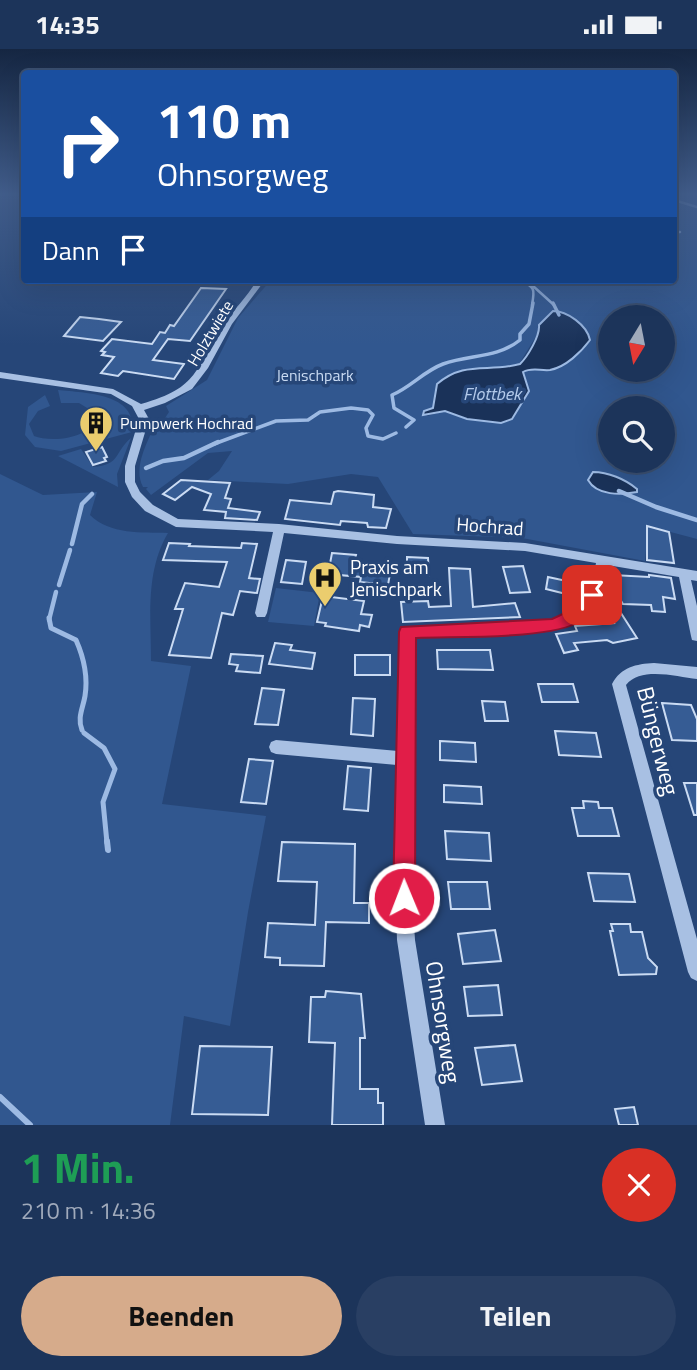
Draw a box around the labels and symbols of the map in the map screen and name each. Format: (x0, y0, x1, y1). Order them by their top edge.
street label: Holztwiete (181, 295, 239, 371)
north arrow (598, 305, 676, 381)
park label: Jenischpark (276, 363, 354, 387)
water label: Flottbek (463, 380, 523, 407)
building icon: Pumpwerk Hochrad (77, 404, 115, 453)
place label: Pumpwerk Hochrad (120, 411, 253, 435)
street label: Hochrad (455, 509, 525, 542)
place label: Praxis am Jenischpark (350, 552, 442, 603)
hospital icon: Praxis am Jenischpark (306, 559, 344, 608)
pin (562, 565, 622, 625)
street label: Büngerweg (628, 683, 689, 799)
position arrow (367, 861, 441, 935)
street label: Ohnsorgweg (417, 958, 470, 1086)

